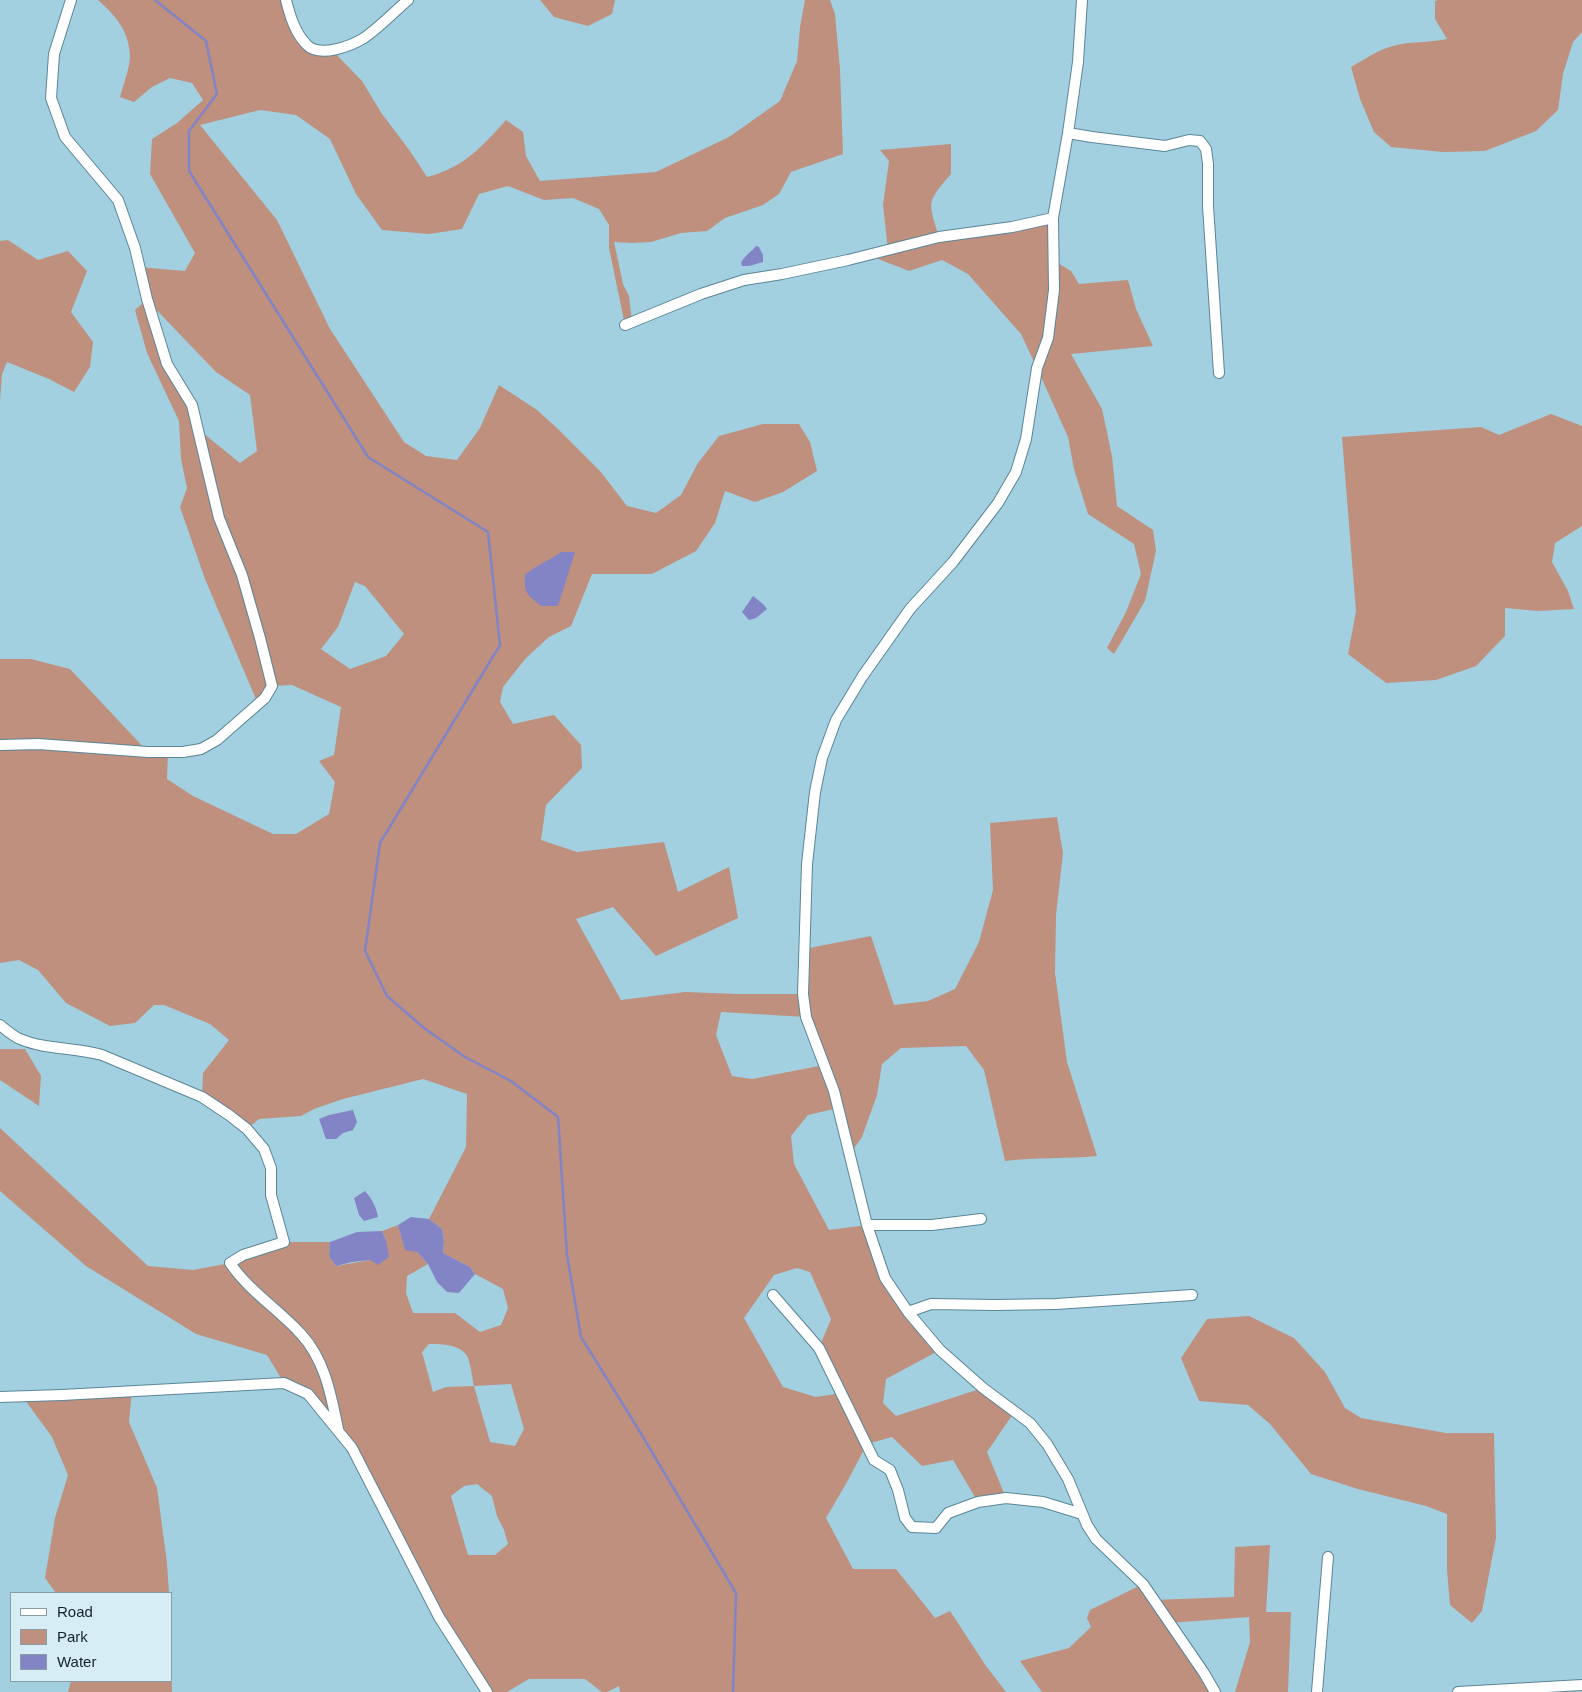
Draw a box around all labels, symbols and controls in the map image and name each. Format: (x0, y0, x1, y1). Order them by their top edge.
legend (10, 1592, 172, 1682)
text: Road (57, 1603, 93, 1620)
text: Park (57, 1628, 88, 1645)
text: Water (57, 1653, 96, 1670)

